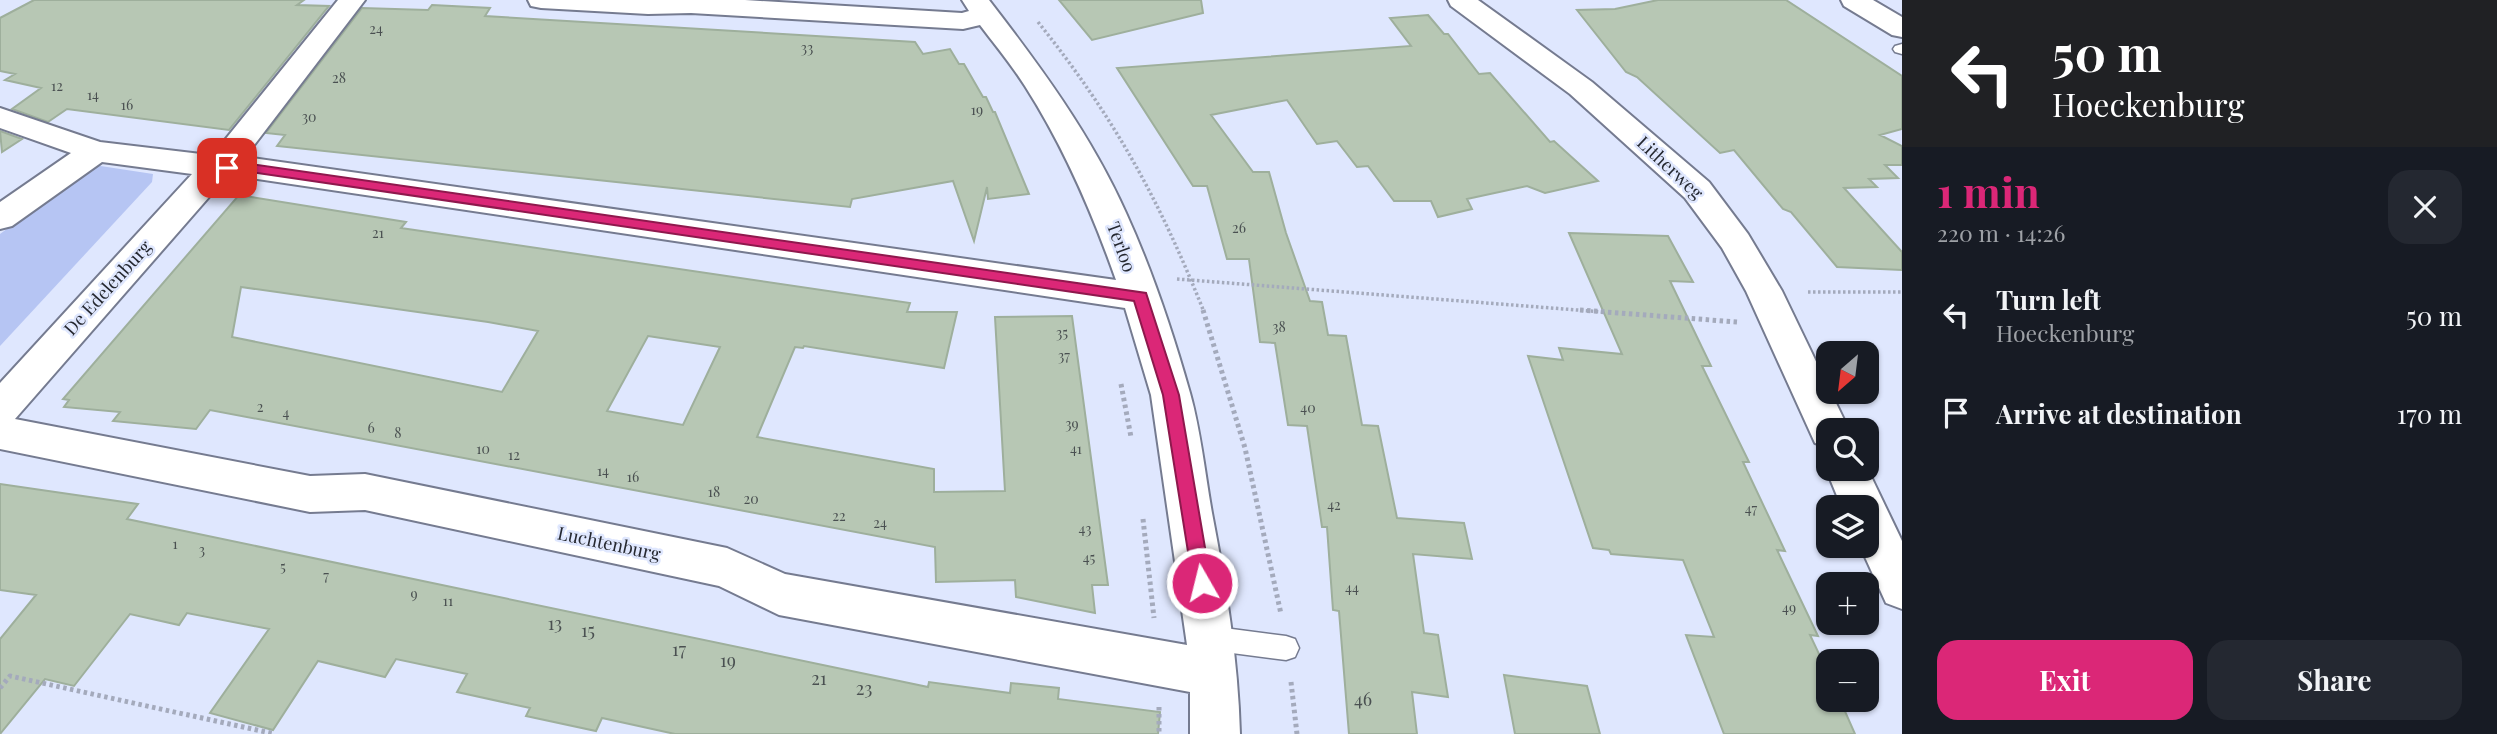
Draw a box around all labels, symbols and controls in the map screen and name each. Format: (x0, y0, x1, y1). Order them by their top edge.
house number: 24 (369, 19, 383, 38)
text: 50 m (2052, 19, 2162, 84)
icon: left (1937, 28, 2028, 119)
house number: 33 (801, 38, 813, 57)
house number: 28 (332, 68, 346, 87)
house number: 12 (51, 76, 63, 95)
text: Hoeckenburg (2052, 82, 2245, 125)
house number: 14 (87, 85, 99, 104)
house number: 16 (121, 95, 133, 114)
house number: 19 (971, 100, 983, 119)
house number: 30 (302, 107, 316, 126)
street label: Litherweg (1632, 130, 1709, 204)
pin (197, 138, 257, 198)
icon: arrive (208, 149, 246, 187)
text: 1 min (1937, 163, 2040, 219)
button: close (2388, 170, 2462, 244)
text: 220 m · 14:26 (1937, 217, 2065, 248)
street label: Terloo (1102, 218, 1142, 275)
house number: 26 (1232, 218, 1246, 237)
house number: 21 (372, 223, 384, 242)
street label: De Edelenburg (58, 234, 157, 340)
text: Turn left (1996, 282, 2101, 317)
icon: left (1937, 296, 1975, 334)
text: 50 m (2406, 298, 2462, 333)
house number: 38 (1272, 317, 1286, 336)
text: Hoeckenburg (1996, 317, 2134, 348)
house number: 35 (1056, 323, 1068, 342)
north arrow (1816, 341, 1880, 404)
map controls (1816, 341, 1879, 712)
house number: 37 (1058, 346, 1070, 365)
icon: arrive (1937, 394, 1975, 432)
text: Arrive at destination (1996, 396, 2242, 431)
text: 170 m (2397, 396, 2462, 431)
house number: 2 (257, 397, 264, 416)
house number: 40 (1300, 398, 1316, 417)
house number: 4 (283, 403, 290, 422)
house number: 39 (1065, 414, 1079, 433)
house number: 6 (367, 418, 375, 437)
button: search (1816, 418, 1879, 481)
house number: 8 (394, 423, 402, 442)
house number: 10 (476, 439, 490, 458)
house number: 41 (1070, 439, 1082, 458)
house number: 12 (508, 445, 520, 464)
house number: 14 (597, 461, 609, 480)
house number: 16 (627, 467, 639, 486)
house number: 18 (708, 482, 720, 501)
house number: 20 (743, 489, 759, 508)
house number: 42 (1327, 495, 1341, 514)
button: layers (1816, 495, 1879, 558)
house number: 47 (1745, 499, 1758, 518)
house number: 22 (832, 506, 846, 525)
house number: 24 (873, 513, 887, 532)
house number: 43 (1079, 519, 1091, 538)
street label: Luchtenburg (555, 520, 663, 566)
house number: 1 (172, 534, 178, 553)
house number: 3 (199, 540, 205, 559)
position arrow (1165, 546, 1239, 620)
house number: 45 (1083, 548, 1096, 567)
house number: 5 (280, 557, 286, 576)
house number: 7 (323, 566, 329, 585)
button: + (1816, 572, 1879, 635)
house number: 44 (1345, 578, 1359, 597)
house number: 9 (410, 584, 418, 603)
house number: 11 (443, 591, 453, 610)
house number: 49 (1782, 598, 1796, 617)
house number: 13 (548, 611, 562, 635)
house number: 15 (581, 618, 595, 642)
house number: 17 (672, 637, 687, 661)
button: Exit (1937, 640, 2193, 720)
button: Share (2207, 640, 2462, 720)
house number: 19 (720, 648, 736, 672)
button: − (1816, 649, 1879, 712)
house number: 21 (811, 666, 827, 690)
house number: 23 (856, 676, 872, 700)
house number: 46 (1354, 687, 1372, 711)

